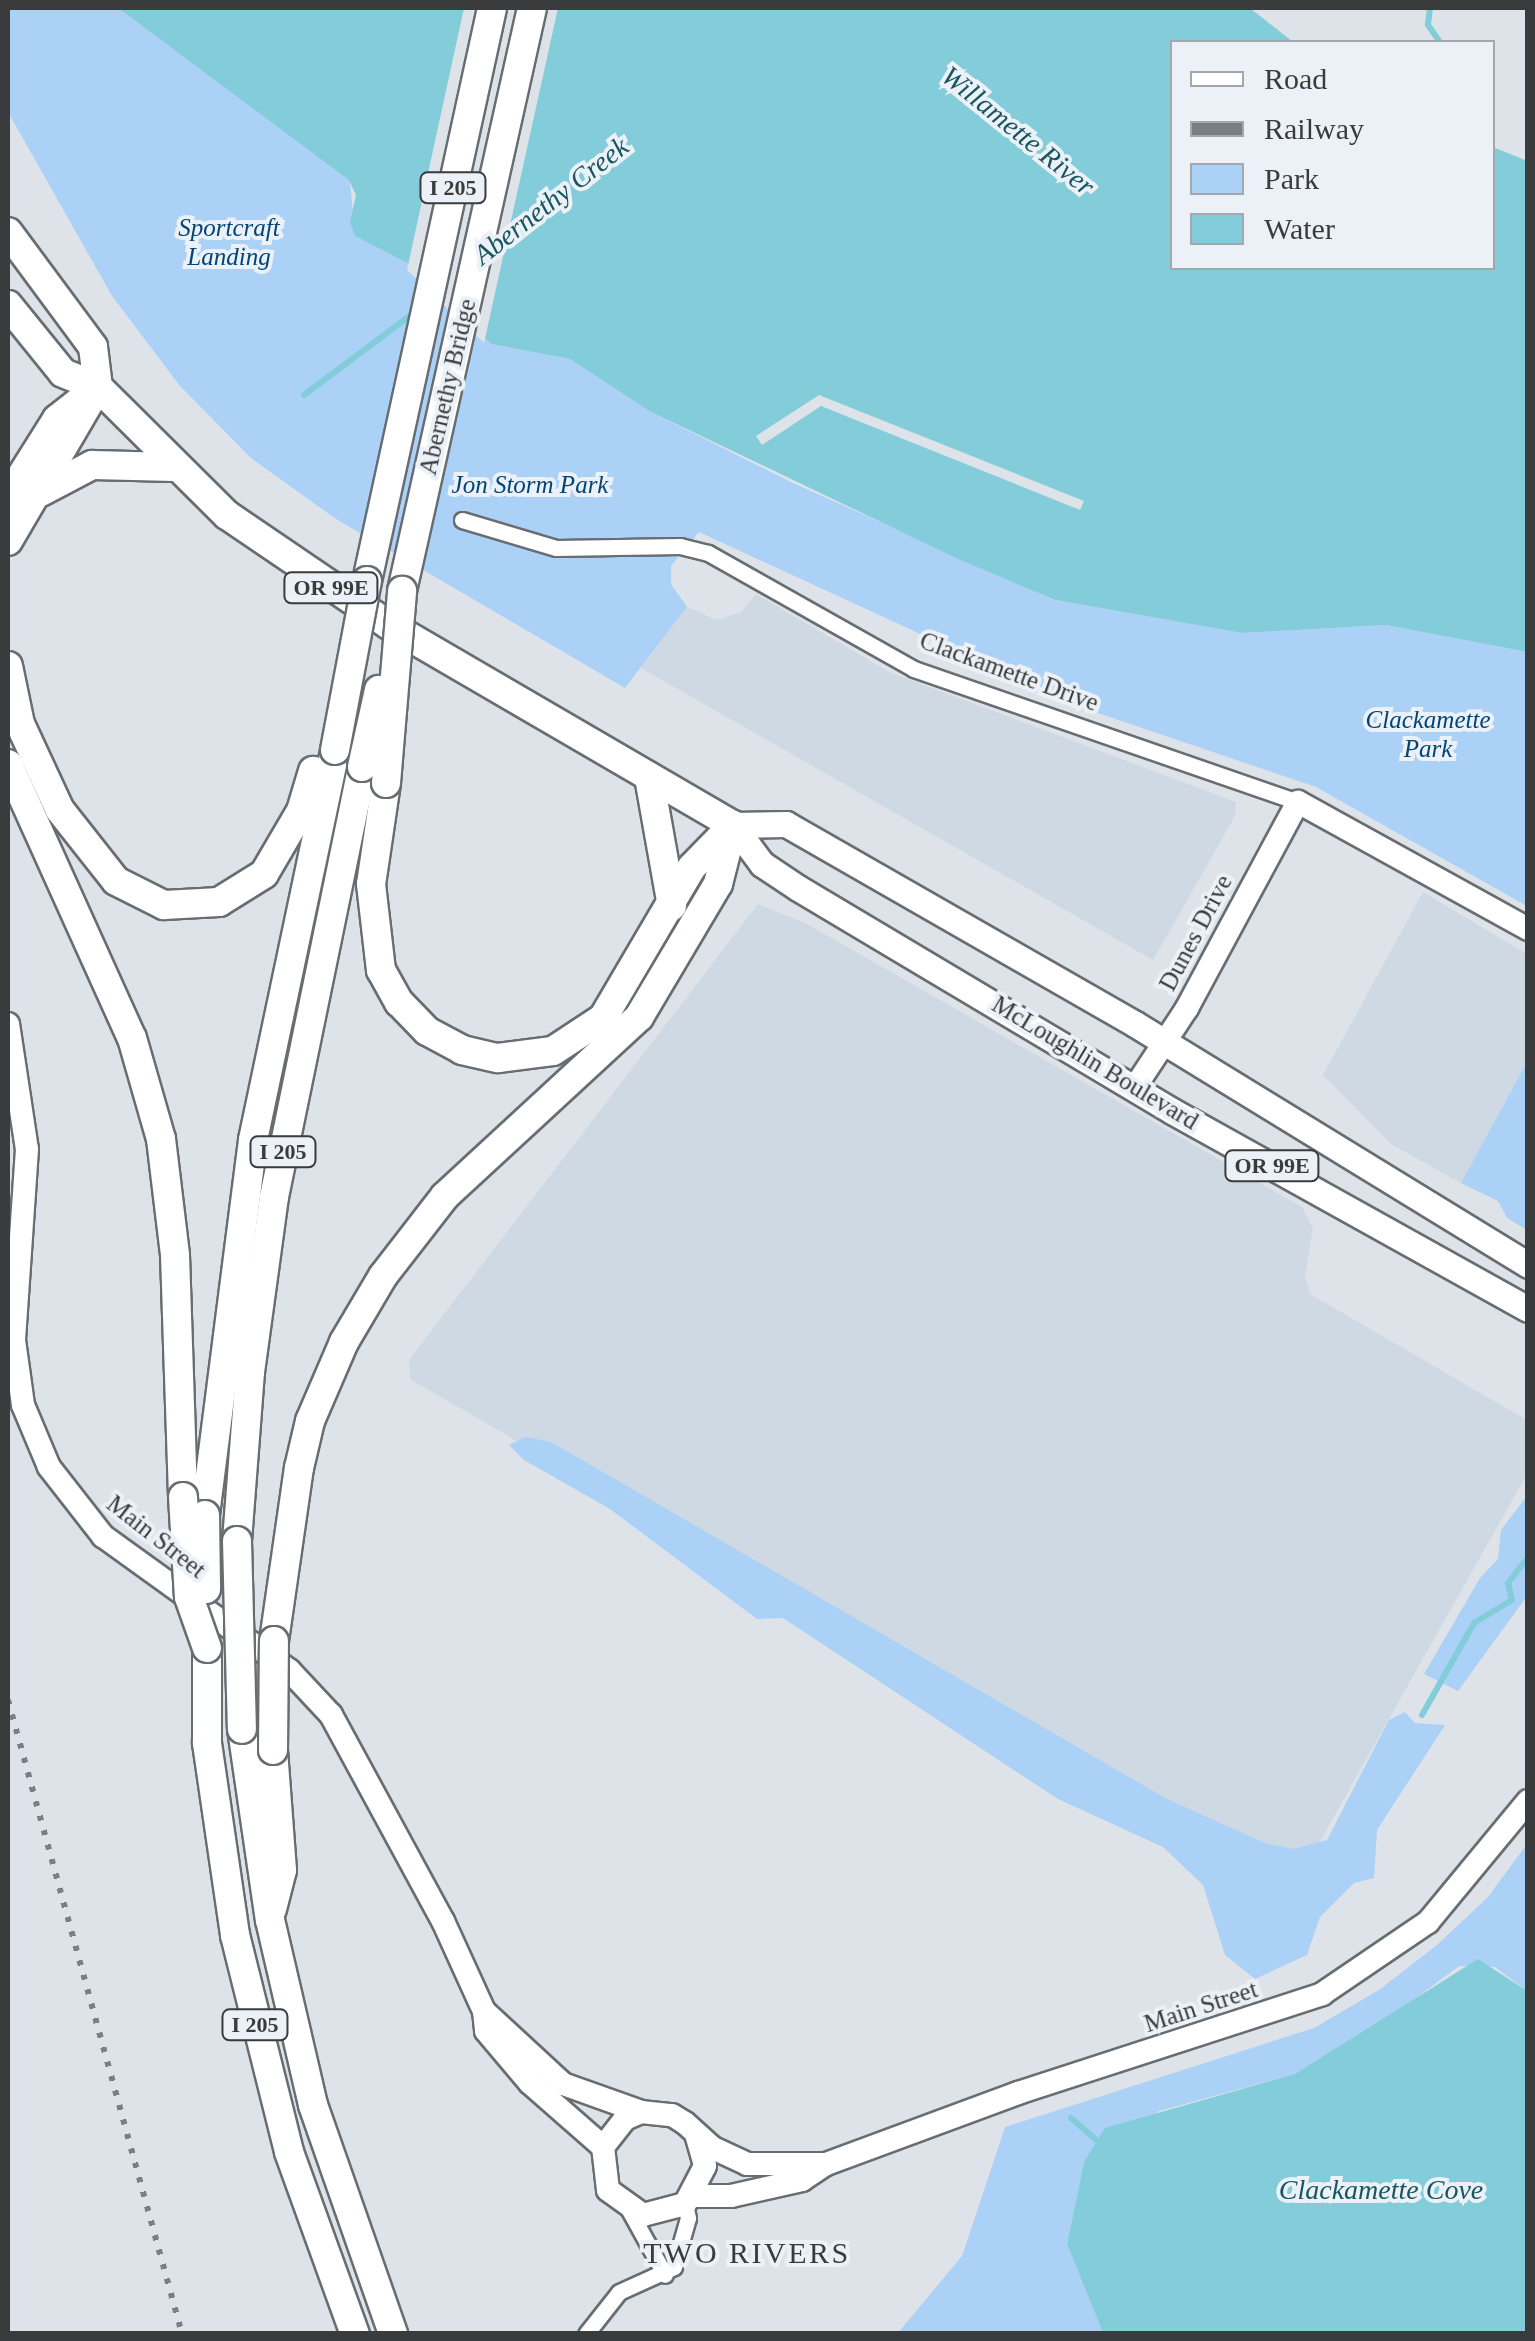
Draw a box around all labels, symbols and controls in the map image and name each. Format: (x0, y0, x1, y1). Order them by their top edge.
legend (1170, 40, 1495, 270)
water label: Willamette River (935, 59, 1101, 203)
text: Road (1264, 62, 1327, 95)
text: Railway (1264, 112, 1364, 145)
water label: Abernethy Creek (467, 130, 635, 272)
text: Park (1264, 162, 1319, 195)
road number: I 205 (418, 171, 488, 205)
text: Water (1264, 212, 1335, 245)
park label: Sportcraft Landing (178, 214, 280, 273)
street label: Abernethy Bridge (413, 296, 483, 478)
park label: Jon Storm Park (452, 470, 608, 500)
road number: OR 99E (281, 571, 381, 605)
street label: Clackamette Drive (915, 626, 1103, 718)
park label: Clackamette Park (1366, 706, 1490, 765)
street label: Dunes Drive (1153, 870, 1239, 996)
street label: McLoughlin Boulevard (986, 990, 1204, 1136)
road number: I 205 (248, 1135, 318, 1169)
road number: OR 99E (1222, 1149, 1322, 1183)
street label: Main Street (101, 1489, 211, 1585)
street label: Main Street (1141, 1975, 1261, 2039)
road number: I 205 (220, 2008, 290, 2042)
water label: Clackamette Cove (1279, 2173, 1483, 2207)
district label: TWO RIVERS (643, 2235, 851, 2271)

